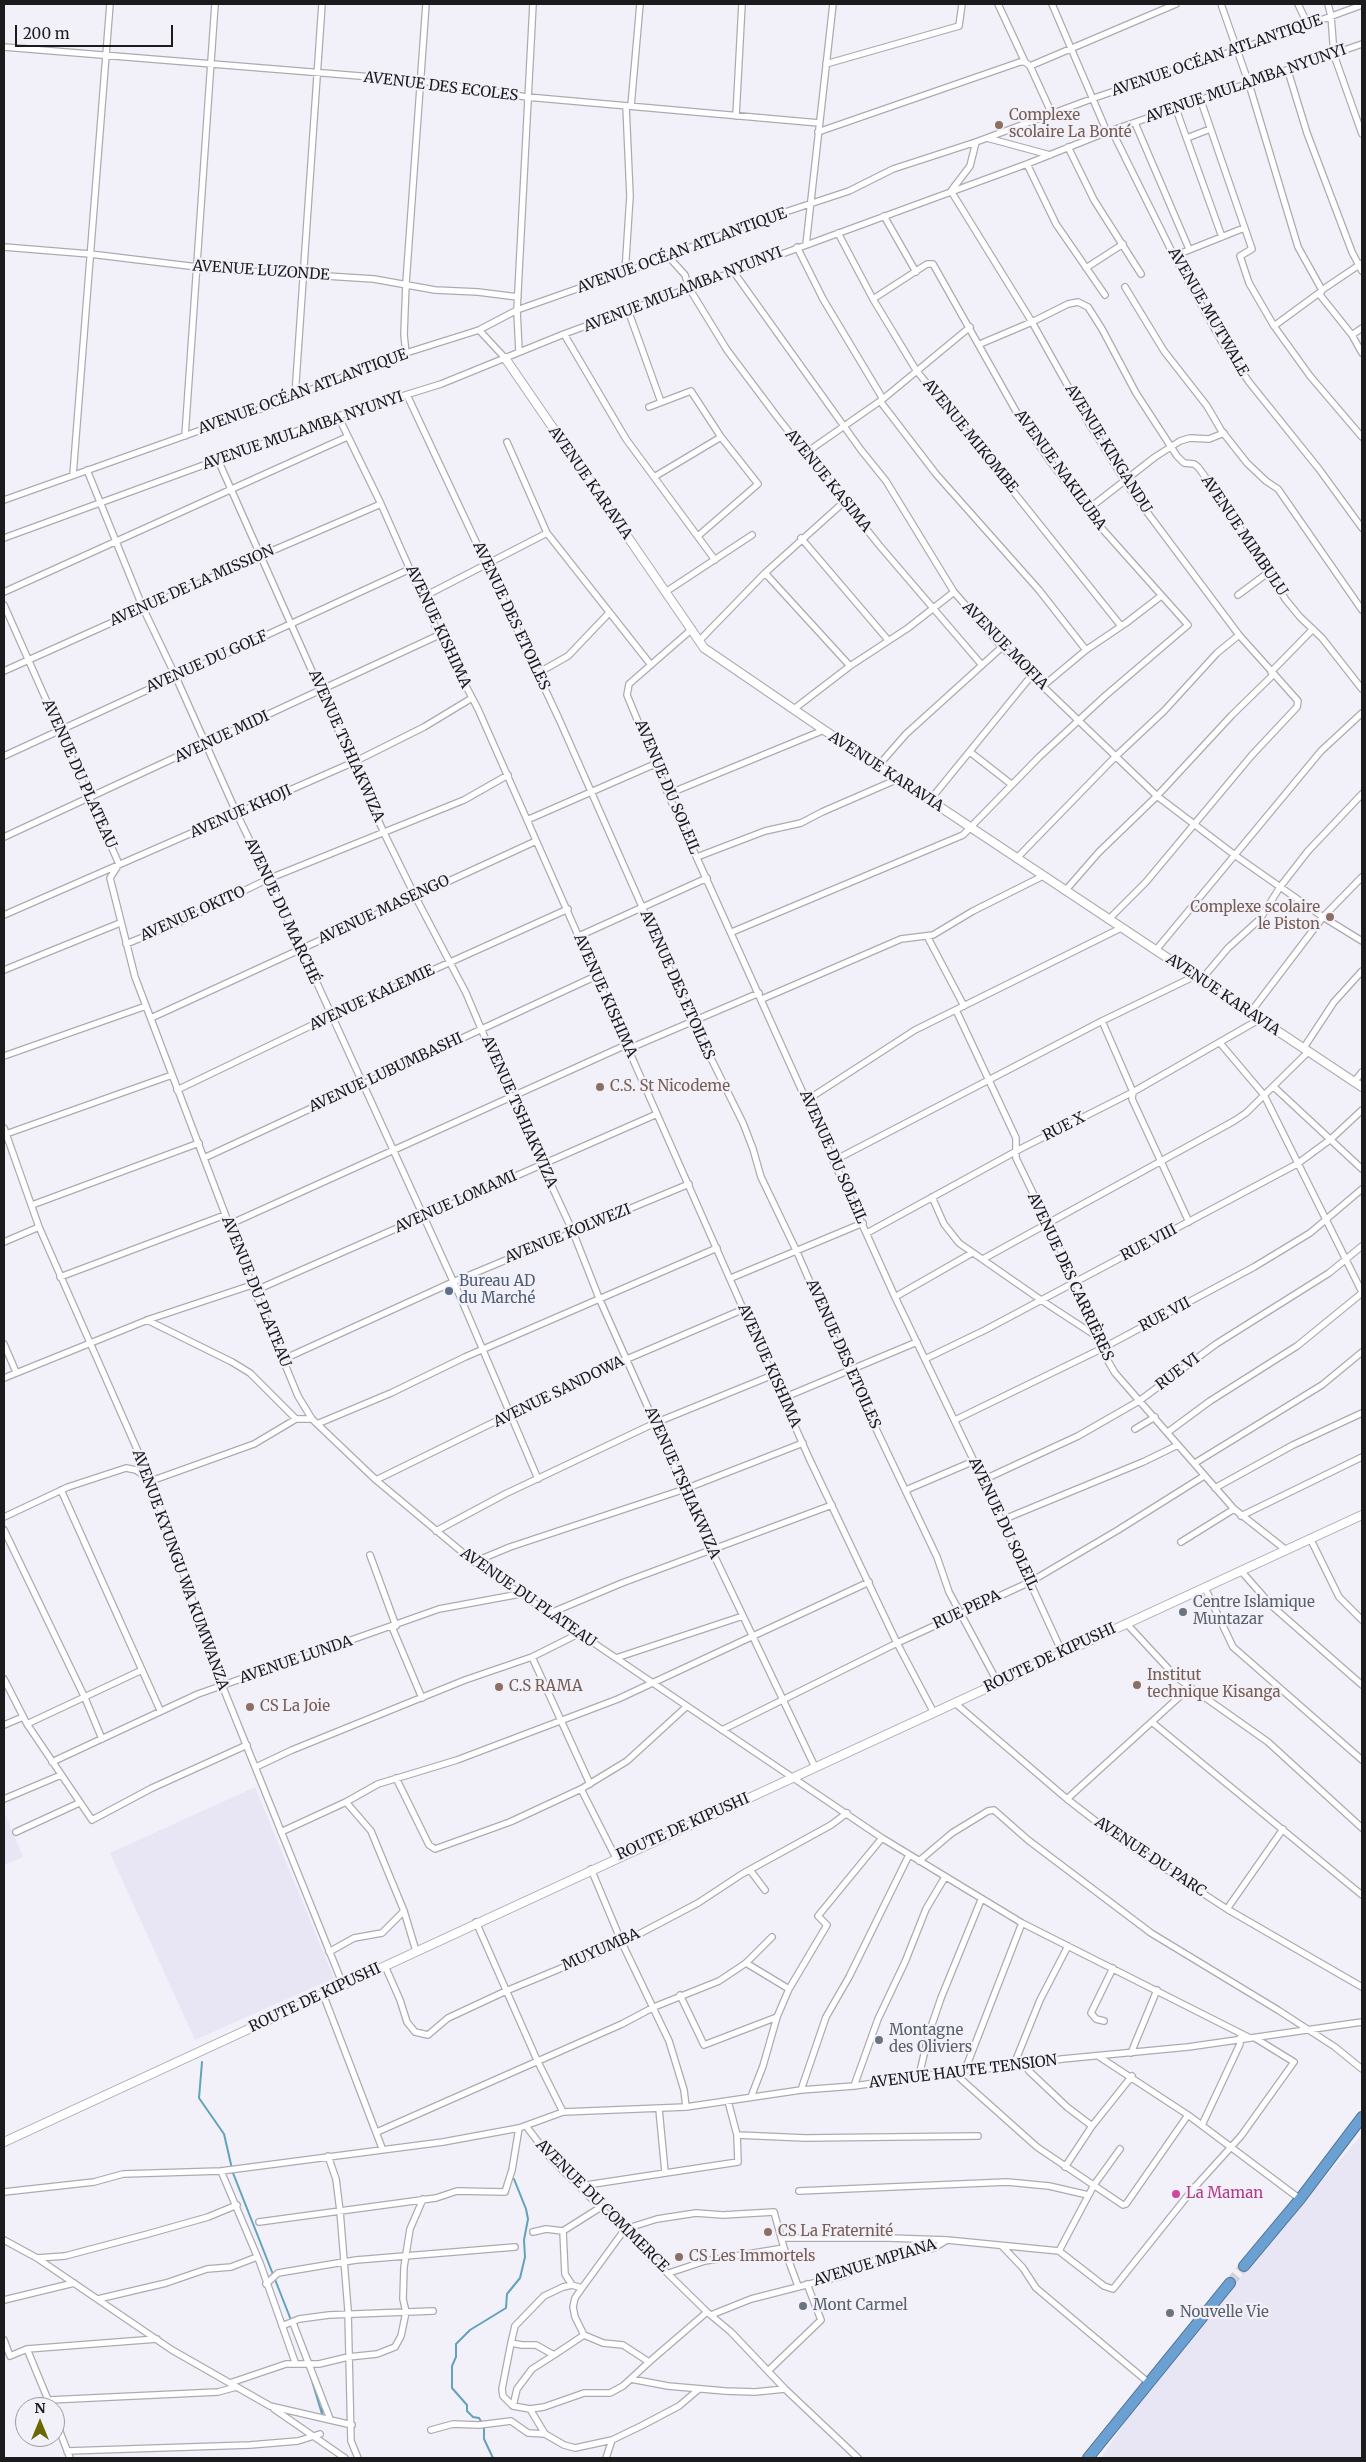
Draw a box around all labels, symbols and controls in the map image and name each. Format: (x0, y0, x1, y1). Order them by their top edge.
street label: AVENUE OCÉAN ATLANTIQUE (1109, 11, 1325, 101)
scale bar (18, 15, 175, 47)
text: 200 m (23, 24, 70, 43)
street label: AVENUE MULAMBA NYUNYI (1143, 41, 1349, 127)
street label: AVENUE DES ECOLES (363, 69, 519, 105)
place label: Complexe scolaire La Bonté (1009, 107, 1131, 142)
marker: Complexe scolaire La Bonté (993, 119, 1005, 131)
street label: AVENUE OCÉAN ATLANTIQUE (575, 205, 789, 297)
street label: AVENUE MULAMBA NYUNYI (581, 244, 785, 336)
street label: AVENUE MUTWALE (1164, 245, 1252, 379)
street label: AVENUE LUZONDE (192, 257, 330, 285)
street label: AVENUE OCÉAN ATLANTIQUE (196, 346, 410, 438)
street label: AVENUE MIKOMBE (919, 376, 1021, 496)
street label: AVENUE KINGANDU (1061, 381, 1155, 517)
street label: AVENUE MULAMBA NYUNYI (200, 388, 406, 474)
street label: AVENUE NAKILUBA (1010, 406, 1110, 534)
street label: AVENUE KARAVIA (544, 423, 636, 543)
street label: AVENUE KASIMA (781, 426, 875, 536)
street label: AVENUE MIMBULU (1197, 472, 1291, 600)
street label: AVENUE DES ETOILES (469, 539, 553, 693)
street label: AVENUE DE LA MISSION (107, 542, 277, 630)
street label: AVENUE KISHIMA (402, 563, 474, 691)
street label: AVENUE MOFIA (958, 598, 1052, 694)
street label: AVENUE DU GOLF (143, 627, 271, 697)
street label: AVENUE TSHIAKWIZA (304, 667, 388, 825)
street label: AVENUE DU PLATEAU (38, 697, 120, 851)
street label: AVENUE MIDI (172, 707, 272, 767)
street label: AVENUE DU SOLEIL (631, 717, 703, 857)
street label: AVENUE KARAVIA (825, 728, 947, 816)
street label: AVENUE KHOJI (187, 782, 295, 842)
street label: AVENUE DU MARCHÉ (240, 835, 324, 987)
street label: AVENUE MASENGO (315, 872, 453, 948)
street label: AVENUE OKITO (138, 883, 248, 945)
place label: Complexe scolaire le Piston (1190, 899, 1320, 934)
street label: AVENUE DES ETOILES (636, 908, 718, 1062)
marker: Complexe scolaire le Piston (1324, 911, 1336, 923)
street label: AVENUE KISHIMA (570, 931, 640, 1061)
street label: AVENUE KARAVIA (1163, 950, 1283, 1040)
street label: AVENUE KALEMIE (307, 961, 437, 1035)
street label: AVENUE LUBUMBASHI (306, 1029, 466, 1117)
street label: AVENUE TSHIAKWIZA (477, 1033, 561, 1191)
place label: C.S. St Nicodeme (610, 1078, 730, 1096)
marker: C.S. St Nicodeme (594, 1081, 606, 1093)
street label: AVENUE DU SOLEIL (795, 1088, 871, 1226)
street label: RUE X (1040, 1109, 1088, 1145)
street label: AVENUE LOMAMI (392, 1167, 520, 1237)
street label: AVENUE DES CARRIÈRES (1023, 1190, 1117, 1364)
street label: AVENUE KOLWEZI (502, 1201, 634, 1267)
street label: AVENUE DU PLATEAU (217, 1214, 295, 1370)
street label: RUE VIII (1118, 1221, 1180, 1265)
place label: Bureau AD du Marché (459, 1273, 535, 1308)
street label: AVENUE DES ETOILES (802, 1277, 884, 1431)
marker: Bureau AD du Marché (443, 1285, 455, 1297)
street label: RUE VII (1136, 1294, 1194, 1336)
street label: AVENUE KISHIMA (734, 1301, 804, 1431)
street label: RUE VI (1153, 1350, 1203, 1394)
street label: AVENUE SANDOWA (491, 1353, 627, 1431)
street label: AVENUE TSHIAKWIZA (640, 1404, 724, 1562)
street label: AVENUE KYUNGU WA KUMWANZA (128, 1447, 232, 1693)
street label: AVENUE DU SOLEIL (964, 1455, 1042, 1593)
street label: AVENUE DU PLATEAU (457, 1544, 599, 1652)
street label: RUE PEPA (930, 1587, 1004, 1633)
place label: Centre Islamique Muntazar (1193, 1594, 1315, 1629)
marker: Centre Islamique Muntazar (1177, 1606, 1189, 1618)
street label: ROUTE DE KIPUSHI (981, 1620, 1119, 1696)
street label: AVENUE LUNDA (237, 1632, 355, 1688)
place label: Institut technique Kisanga (1147, 1667, 1280, 1702)
place label: C.S RAMA (509, 1678, 583, 1696)
marker: Institut technique Kisanga (1131, 1679, 1143, 1691)
marker: C.S RAMA (493, 1681, 505, 1693)
place label: CS La Joie (260, 1698, 330, 1716)
marker: CS La Joie (244, 1701, 256, 1713)
street label: ROUTE DE KIPUSHI (614, 1790, 752, 1864)
street label: AVENUE DU PARC (1091, 1813, 1209, 1901)
street label: MUYUMBA (559, 1925, 643, 1975)
street label: ROUTE DE KIPUSHI (246, 1960, 384, 2036)
place label: Montagne des Oliviers (889, 2022, 972, 2057)
marker: Montagne des Oliviers (873, 2034, 885, 2046)
street label: AVENUE HAUTE TENSION (868, 2052, 1058, 2092)
street label: AVENUE DU COMMERCE (532, 2136, 672, 2276)
place label: La Maman (1186, 2185, 1263, 2203)
marker: La Maman (1170, 2188, 1182, 2200)
place label: CS La Fraternité (778, 2223, 893, 2241)
marker: CS La Fraternité (762, 2226, 774, 2238)
street label: AVENUE MPIANA (811, 2236, 939, 2290)
place label: CS Les Immortels (689, 2248, 815, 2266)
marker: CS Les Immortels (673, 2251, 685, 2263)
place label: Mont Carmel (813, 2297, 908, 2315)
marker: Mont Carmel (797, 2300, 809, 2312)
place label: Nouvelle Vie (1180, 2304, 1269, 2322)
marker: Nouvelle Vie (1164, 2307, 1176, 2319)
north arrow (15, 2397, 65, 2447)
text: N (34, 2399, 46, 2417)

